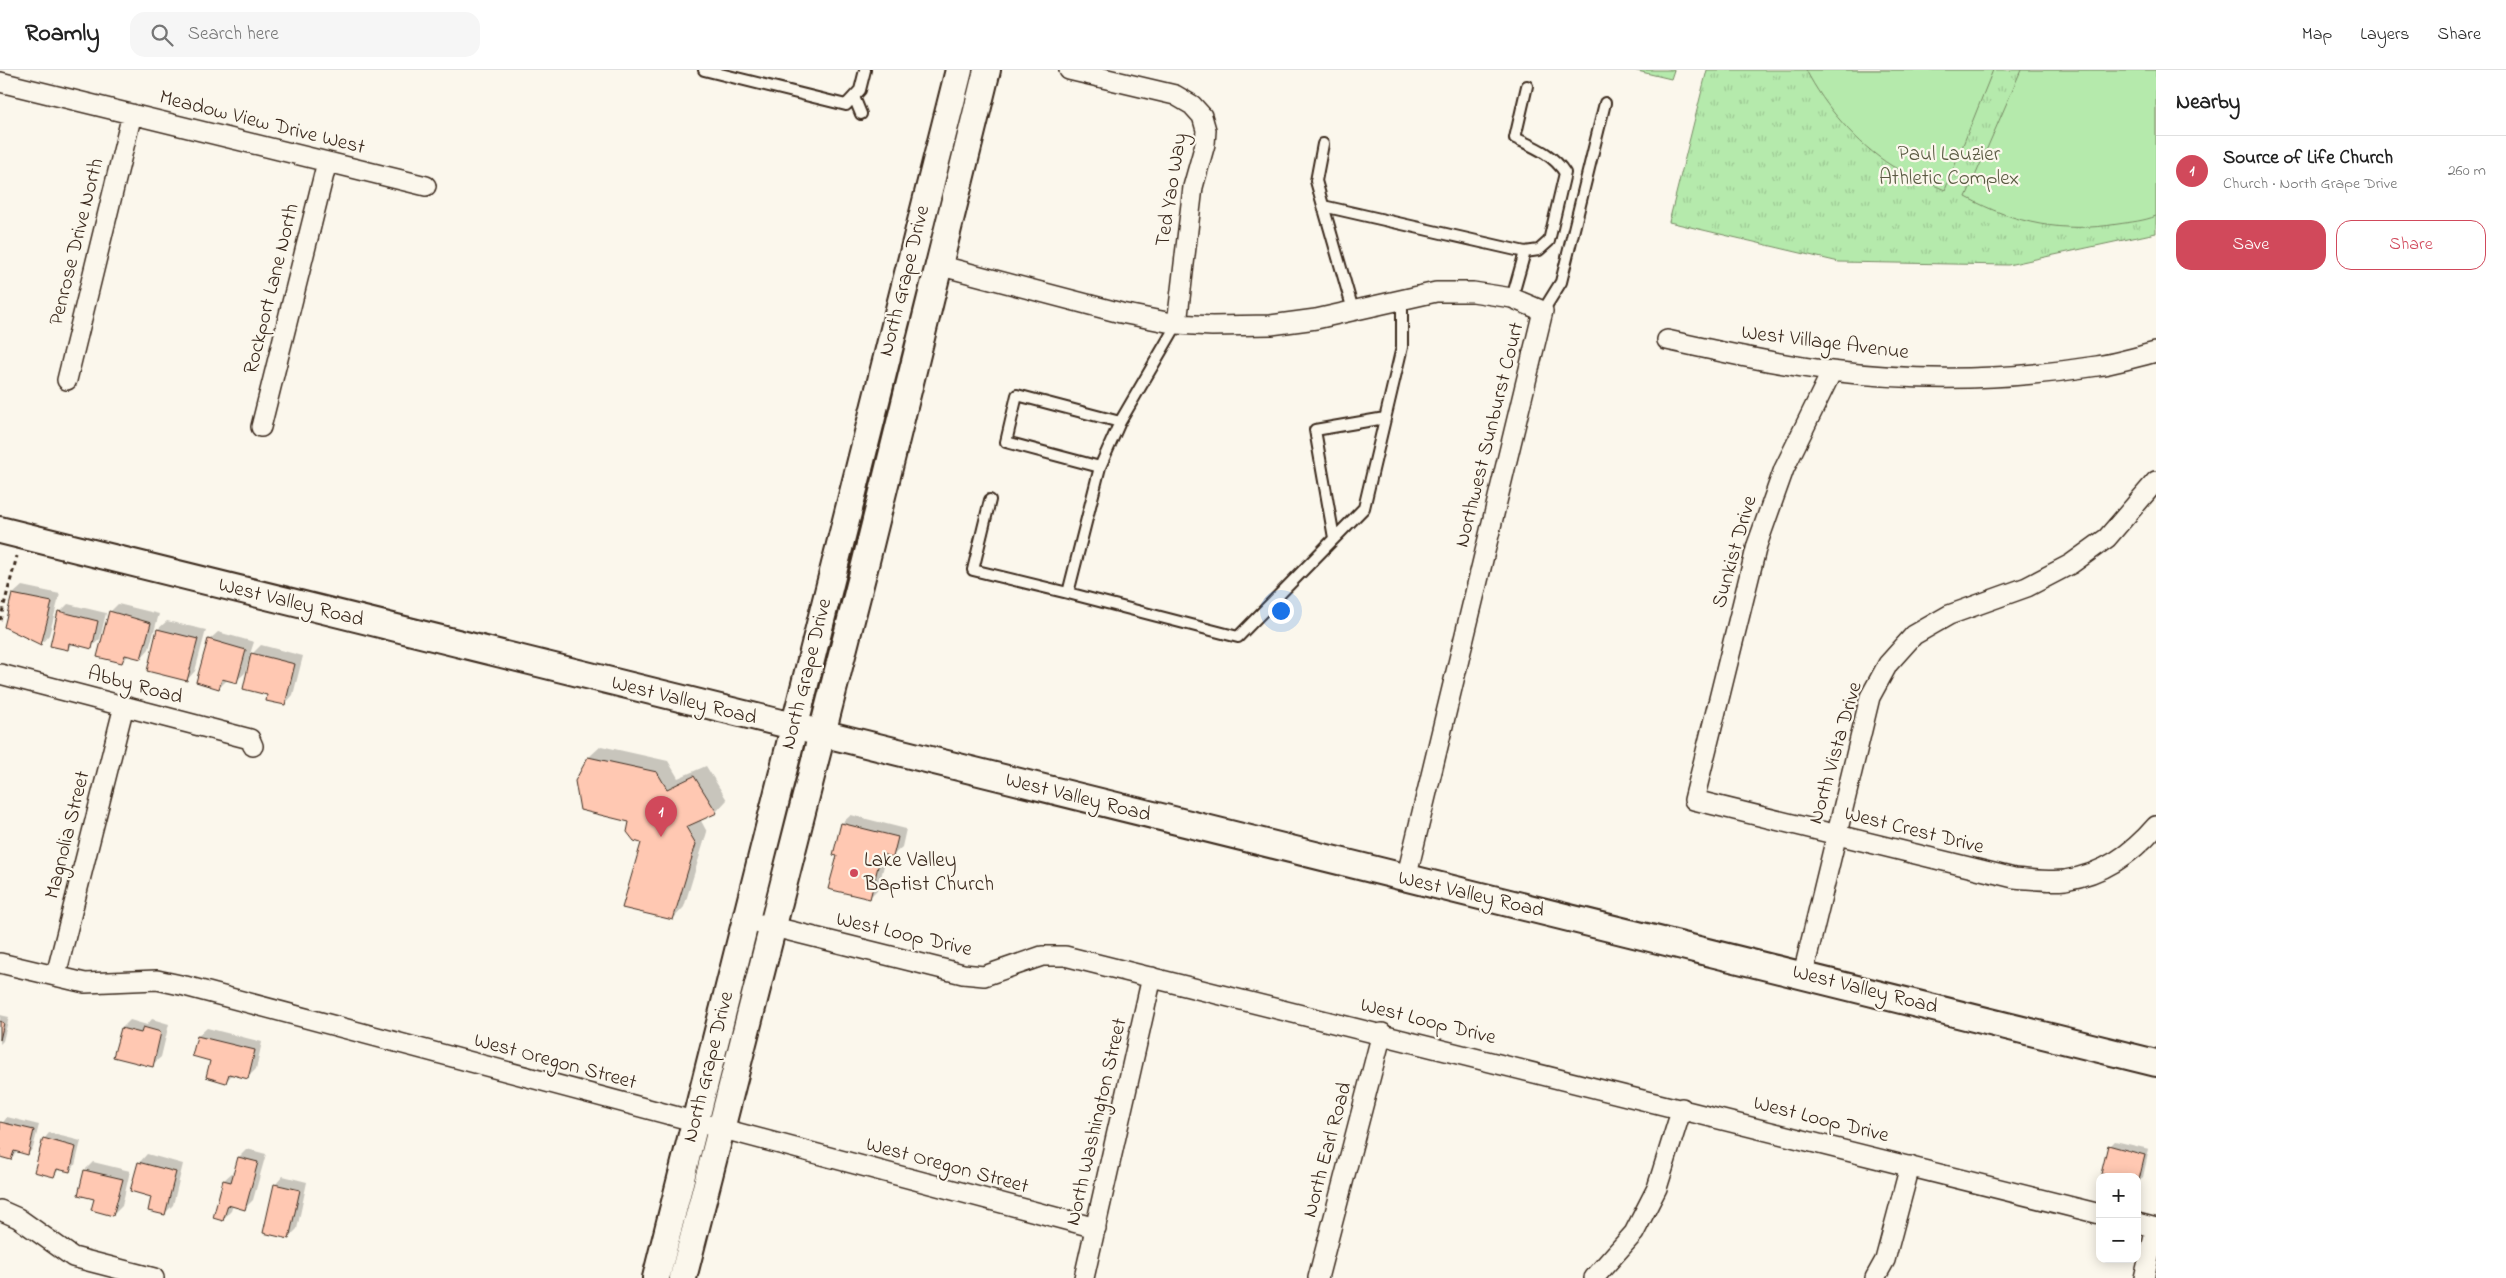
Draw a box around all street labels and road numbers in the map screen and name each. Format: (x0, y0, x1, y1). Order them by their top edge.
street label: Meadow View Drive West (156, 83, 368, 163)
street label: Ted Yao Way (1148, 131, 1198, 249)
street label: Penrose Drive North (42, 155, 112, 329)
street label: Rockport Lane North (236, 200, 308, 378)
street label: North Grape Drive (872, 202, 938, 360)
street label: West Village Avenue (1739, 318, 1911, 370)
street label: Northwest Sunburst Court (1447, 319, 1533, 551)
street label: Sunkist Drive (1705, 492, 1766, 612)
street label: West Valley Road (215, 570, 367, 638)
street label: North Grape Drive (774, 595, 840, 753)
street label: Abby Road (84, 659, 186, 715)
street label: West Valley Road (608, 668, 760, 736)
street label: North Vista Drive (1801, 678, 1871, 828)
street label: West Valley Road (1002, 765, 1154, 833)
street label: Magnolia Street (38, 768, 100, 903)
street label: West Crest Drive (1841, 799, 1988, 863)
street label: West Valley Road (1395, 864, 1547, 928)
street label: West Loop Drive (833, 905, 976, 965)
street label: West Valley Road (1789, 957, 1941, 1025)
street label: North Grape Drive (676, 988, 742, 1146)
street label: West Loop Drive (1357, 991, 1500, 1053)
street label: North Washington Street (1059, 1015, 1137, 1229)
street label: West Oregon Street (470, 1026, 640, 1100)
street label: North Earl Road (1296, 1079, 1361, 1221)
street label: West Loop Drive (1750, 1089, 1893, 1151)
street label: West Oregon Street (862, 1130, 1032, 1204)

